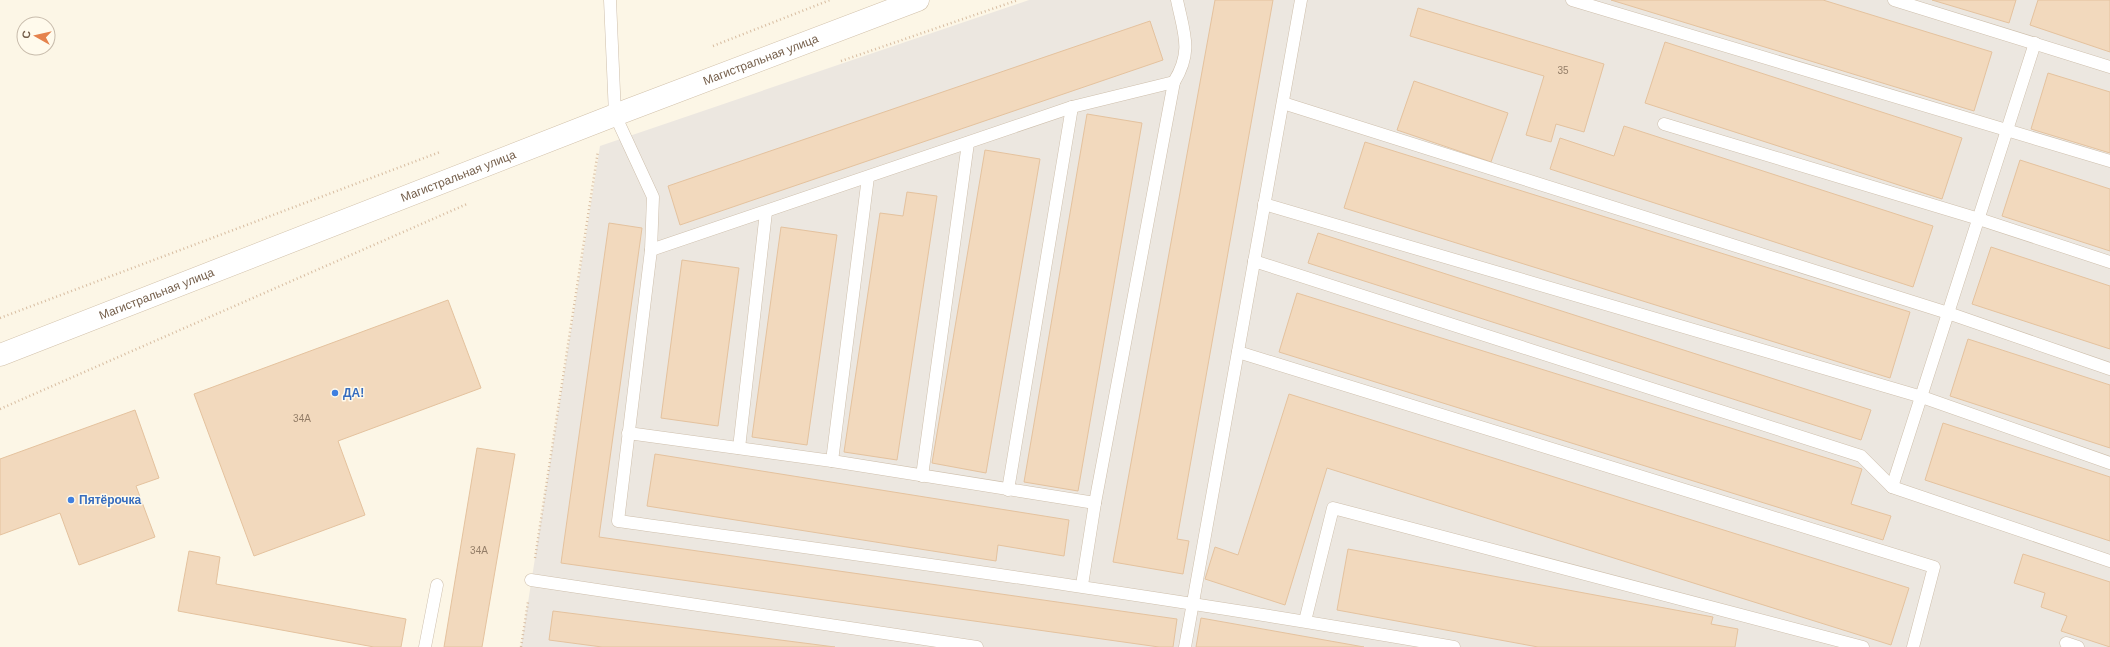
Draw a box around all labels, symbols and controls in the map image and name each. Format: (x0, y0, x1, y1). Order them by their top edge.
north arrow (16, 16, 56, 56)
text: С (20, 30, 33, 39)
street label: Магистральная улица (701, 31, 821, 88)
house number: 35 (1557, 65, 1569, 76)
street label: Магистральная улица (399, 147, 518, 205)
street label: Магистральная улица (97, 265, 216, 323)
place label: ДА! (343, 386, 364, 400)
marker: ДА! (330, 388, 340, 398)
house number: 34А (293, 413, 311, 424)
place label: Пятёрочка (79, 493, 142, 507)
marker: Пятёрочка (66, 495, 76, 505)
house number: 34А (470, 545, 488, 556)

